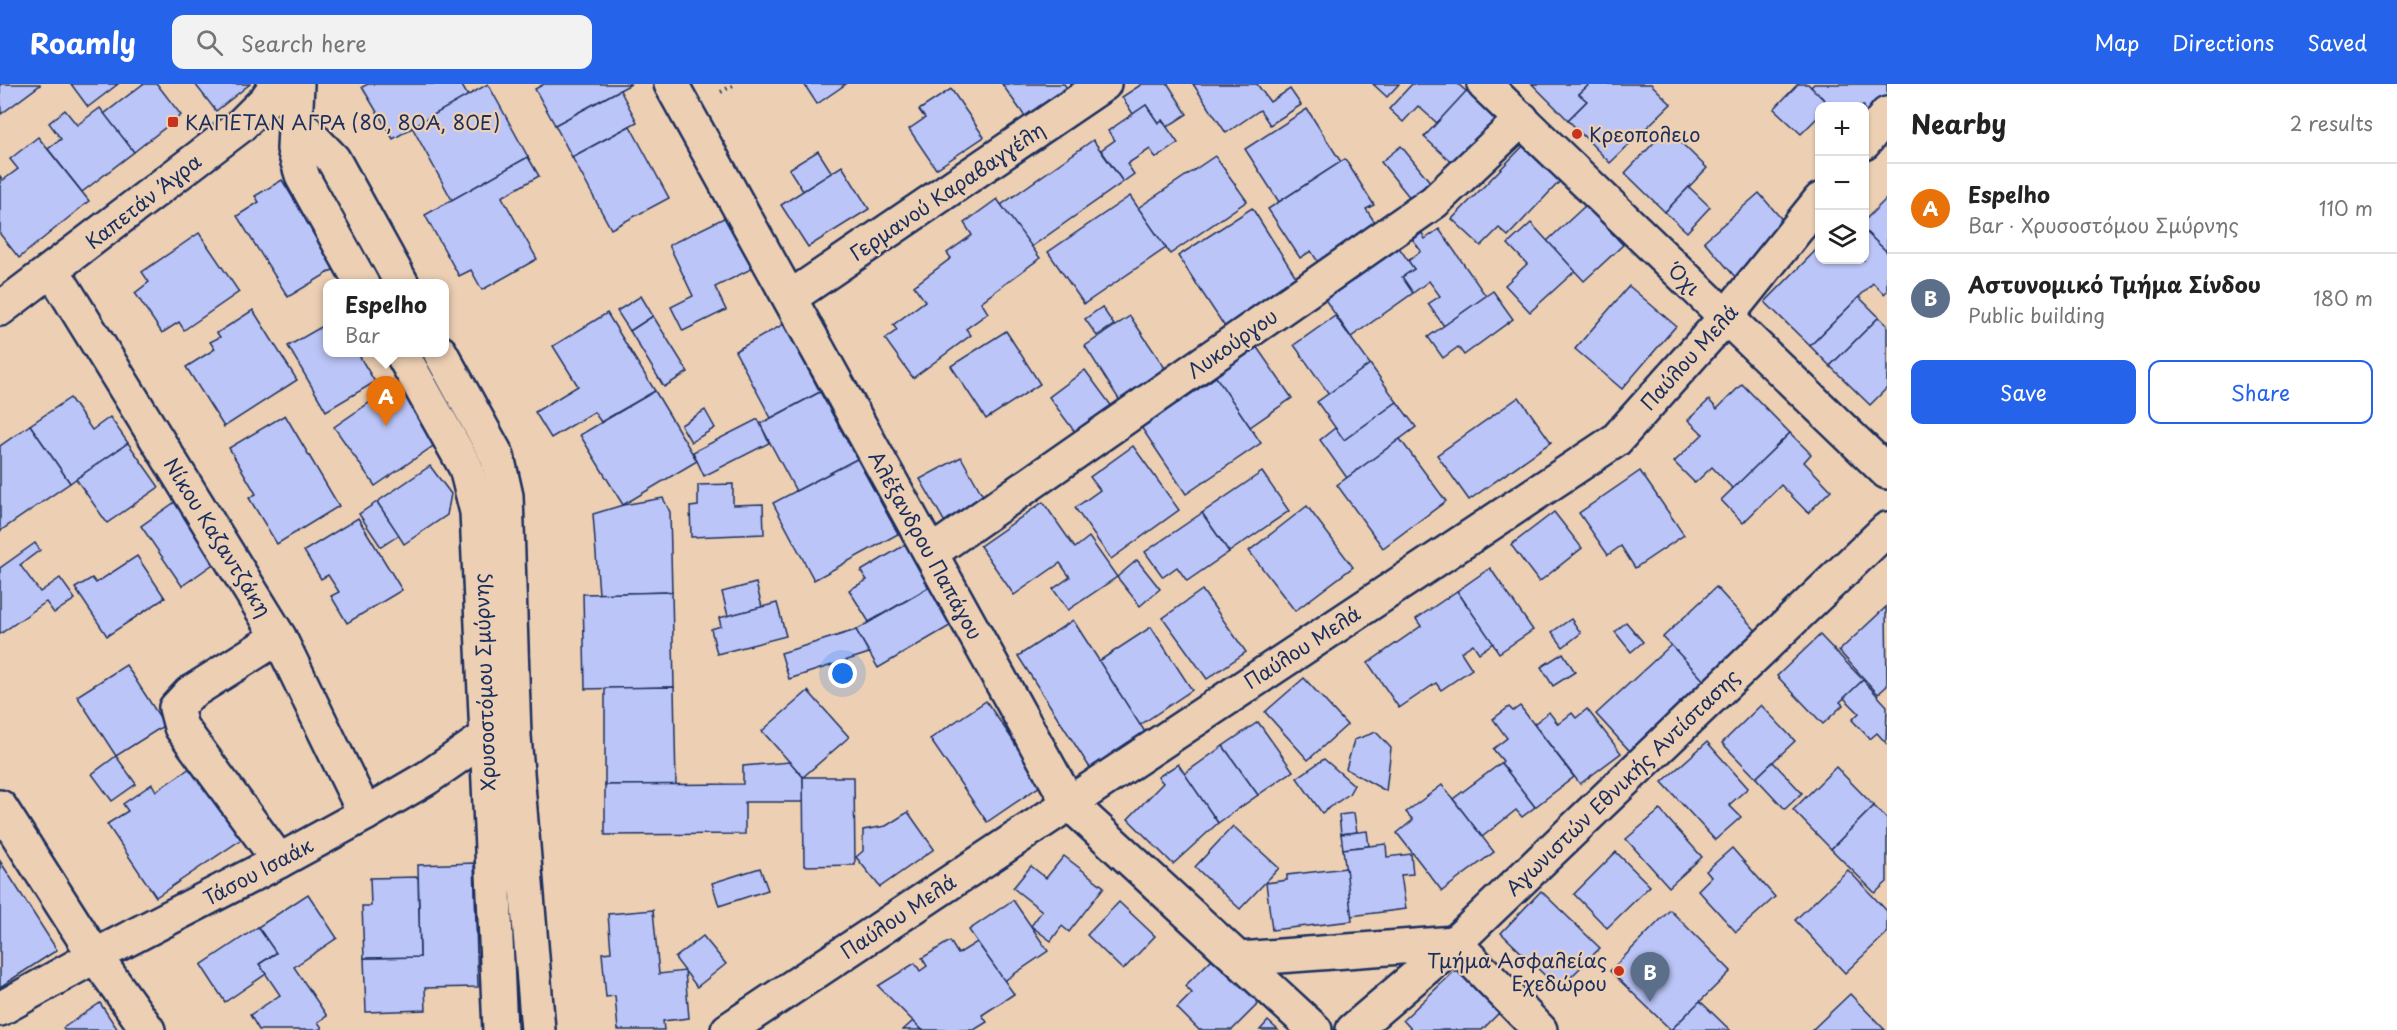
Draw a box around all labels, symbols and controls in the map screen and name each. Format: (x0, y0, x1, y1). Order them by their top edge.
search box (172, 15, 592, 69)
text: Roamly (30, 21, 136, 64)
icon: search (193, 26, 226, 59)
text: Search here (241, 26, 367, 59)
text: Map (2094, 26, 2139, 58)
text: Directions (2172, 26, 2274, 58)
text: Saved (2307, 26, 2367, 58)
map controls (1815, 102, 1869, 264)
button: + (1815, 102, 1869, 156)
text: Nearby (1911, 104, 2006, 143)
place label: ΚΑΠΕΤΑΝ ΑΓΡΑ (80, 80Α, 80Ε) (185, 107, 500, 137)
text: 2 results (2290, 108, 2373, 138)
street label: Γερμανού Καραβαγγέλη (843, 114, 1051, 268)
marker: ΚΑΠΕΤΑΝ ΑΓΡΑ (80, 80Α, 80Ε) (166, 115, 180, 129)
place label: Κρεοπολειο (1589, 119, 1700, 149)
marker: Κρεοπολειο (1570, 127, 1584, 141)
street label: Καπετάν Άγρα (79, 146, 207, 256)
button: − (1815, 156, 1869, 210)
text: Espelho (1968, 177, 2050, 210)
text: A (1923, 193, 1938, 223)
text: 110 m (2319, 193, 2373, 223)
button: layers (1815, 210, 1869, 264)
text: Bar · Χρυσοστόμου Σμύρνης (1968, 210, 2239, 240)
street label: Όχι (1660, 255, 1708, 302)
text: Αστυνομικό Τμήμα Σίνδου (1968, 267, 2261, 300)
popup (323, 279, 449, 357)
text: B (1924, 283, 1937, 313)
text: 180 m (2313, 283, 2373, 313)
text: Espelho (345, 287, 427, 320)
street label: Παύλου Μελά (1633, 297, 1745, 417)
text: Public building (1968, 300, 2105, 330)
street label: Λυκούργου (1181, 301, 1283, 385)
text: Bar (345, 320, 380, 350)
button: Save (1911, 360, 2136, 424)
button: Share (2148, 360, 2373, 424)
pin: A (366, 376, 406, 426)
street label: Αλέξανδρου Παπάγου (862, 445, 990, 645)
street label: Νίκου Καζαντζάκη (157, 452, 279, 622)
street label: Χρυσοστόμου Σμύρνης (465, 573, 503, 791)
street label: Παύλου Μελά (1238, 598, 1366, 696)
your location (828, 659, 857, 688)
street label: Αγωνιστών Εθνικής Αντίστασης (1498, 662, 1746, 902)
street label: Τάσου Ισαάκ (198, 829, 319, 913)
street label: Παύλου Μελά (834, 866, 962, 966)
place label: Τμήμα Ασφαλείας Εχεδώρου (1427, 945, 1607, 998)
pin: B (1630, 952, 1670, 1002)
marker: Τμήμα Ασφαλείας Εχεδώρου (1612, 964, 1626, 978)

